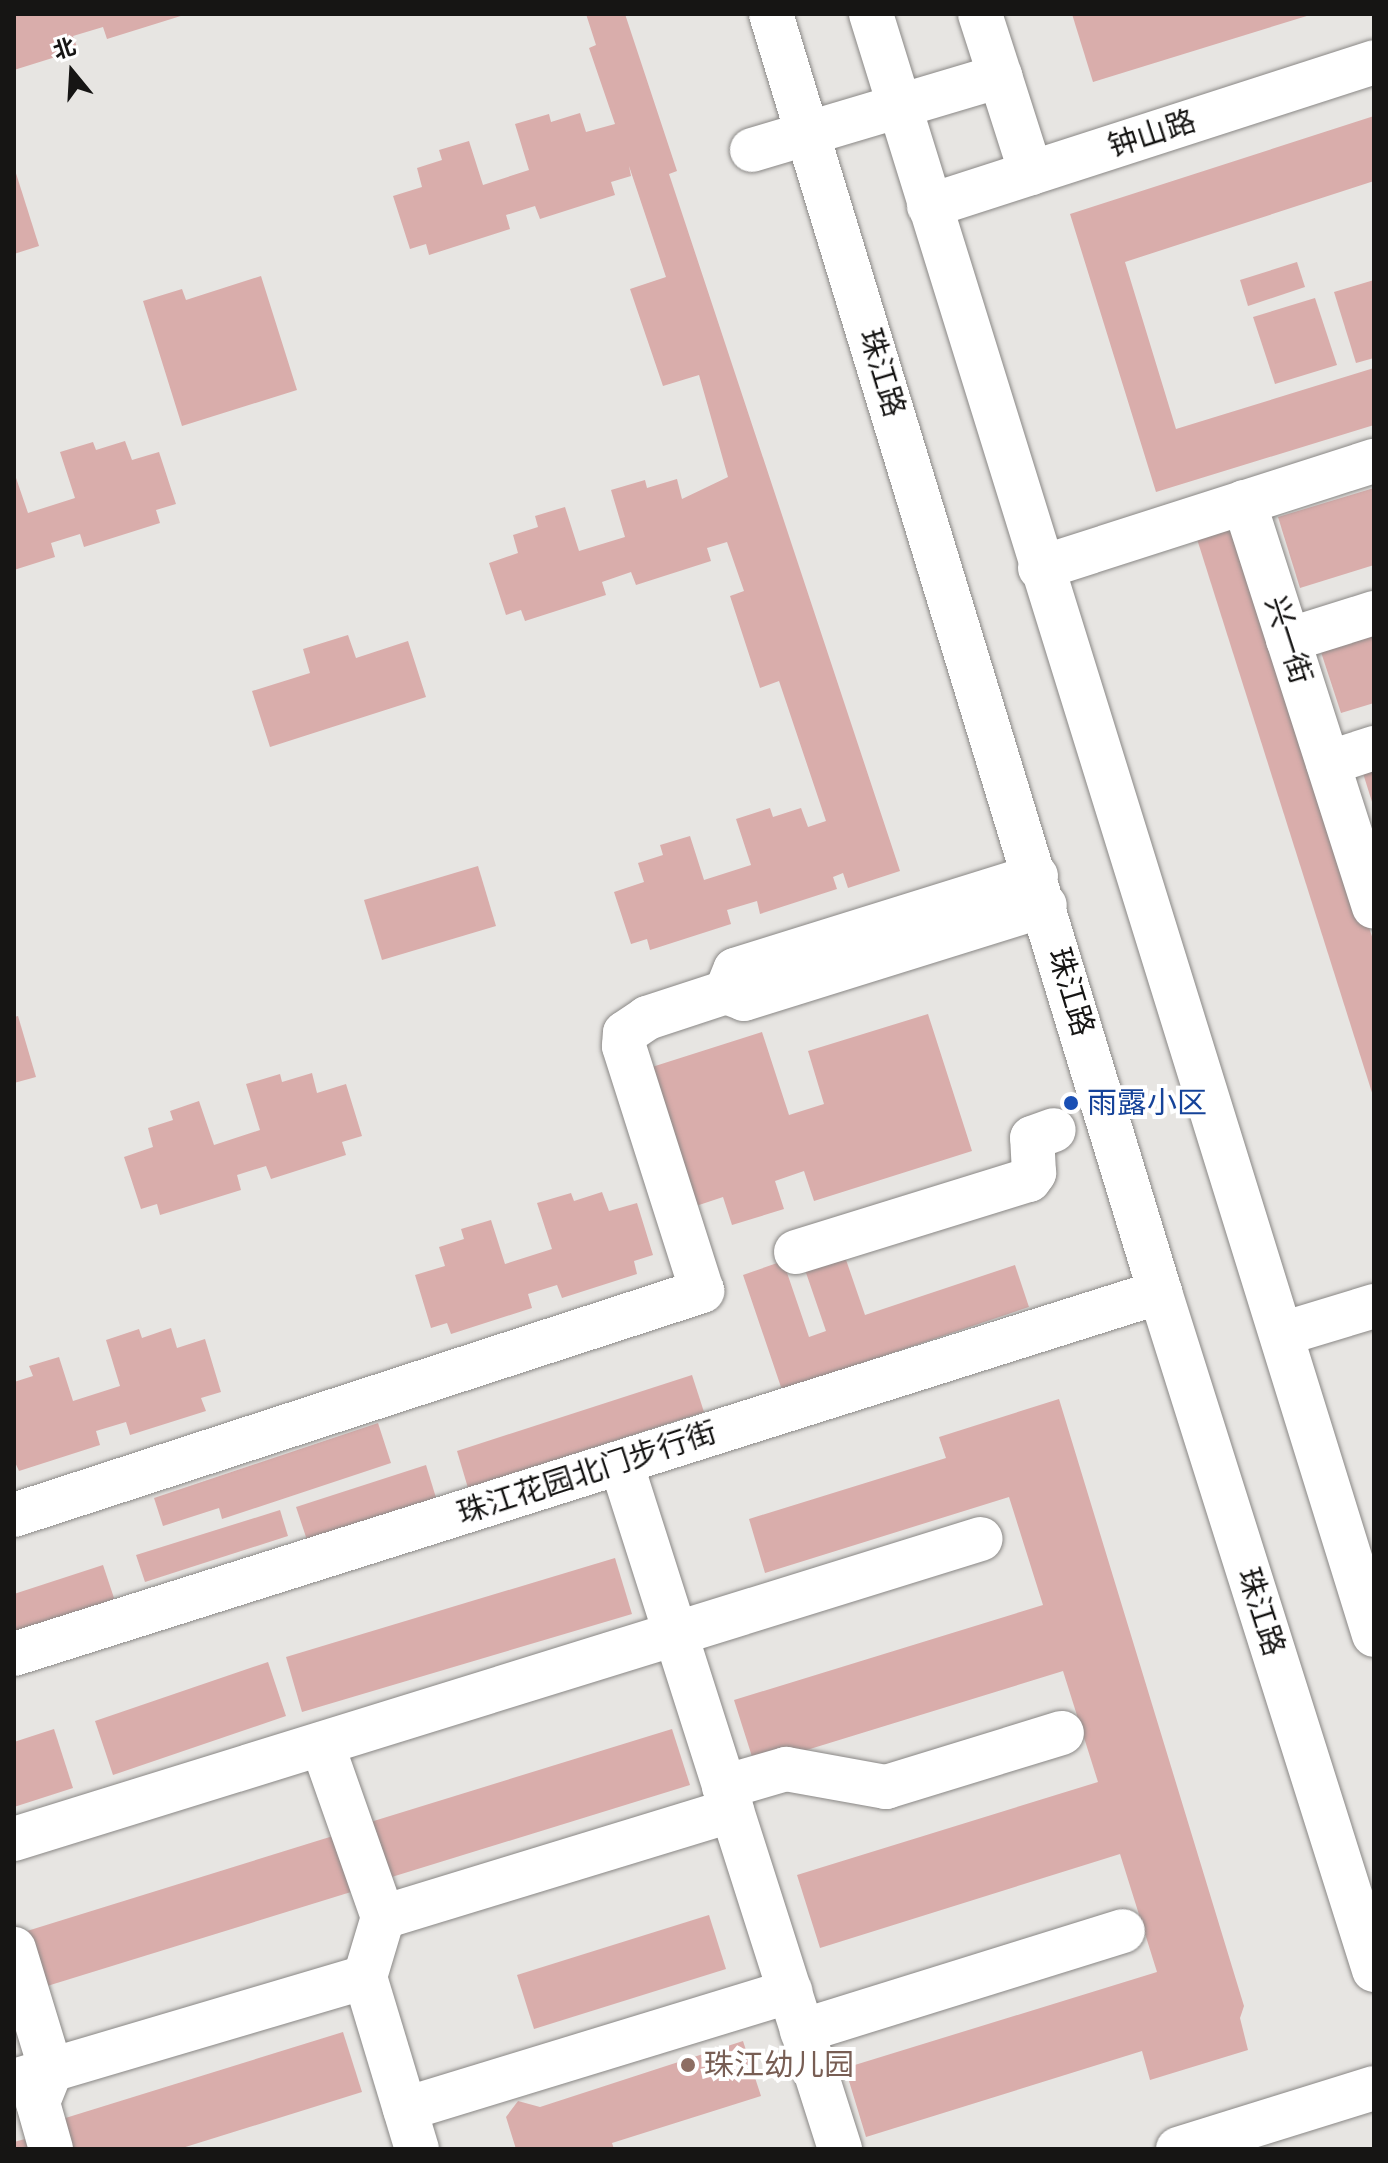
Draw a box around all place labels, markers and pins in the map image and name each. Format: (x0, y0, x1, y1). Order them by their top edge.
place label: 雨露小区 (1087, 1085, 1207, 1121)
marker: 雨露小区 (1062, 1094, 1080, 1112)
place label: 珠江幼儿园 (704, 2047, 854, 2083)
marker: 珠江幼儿园 (679, 2056, 697, 2074)

